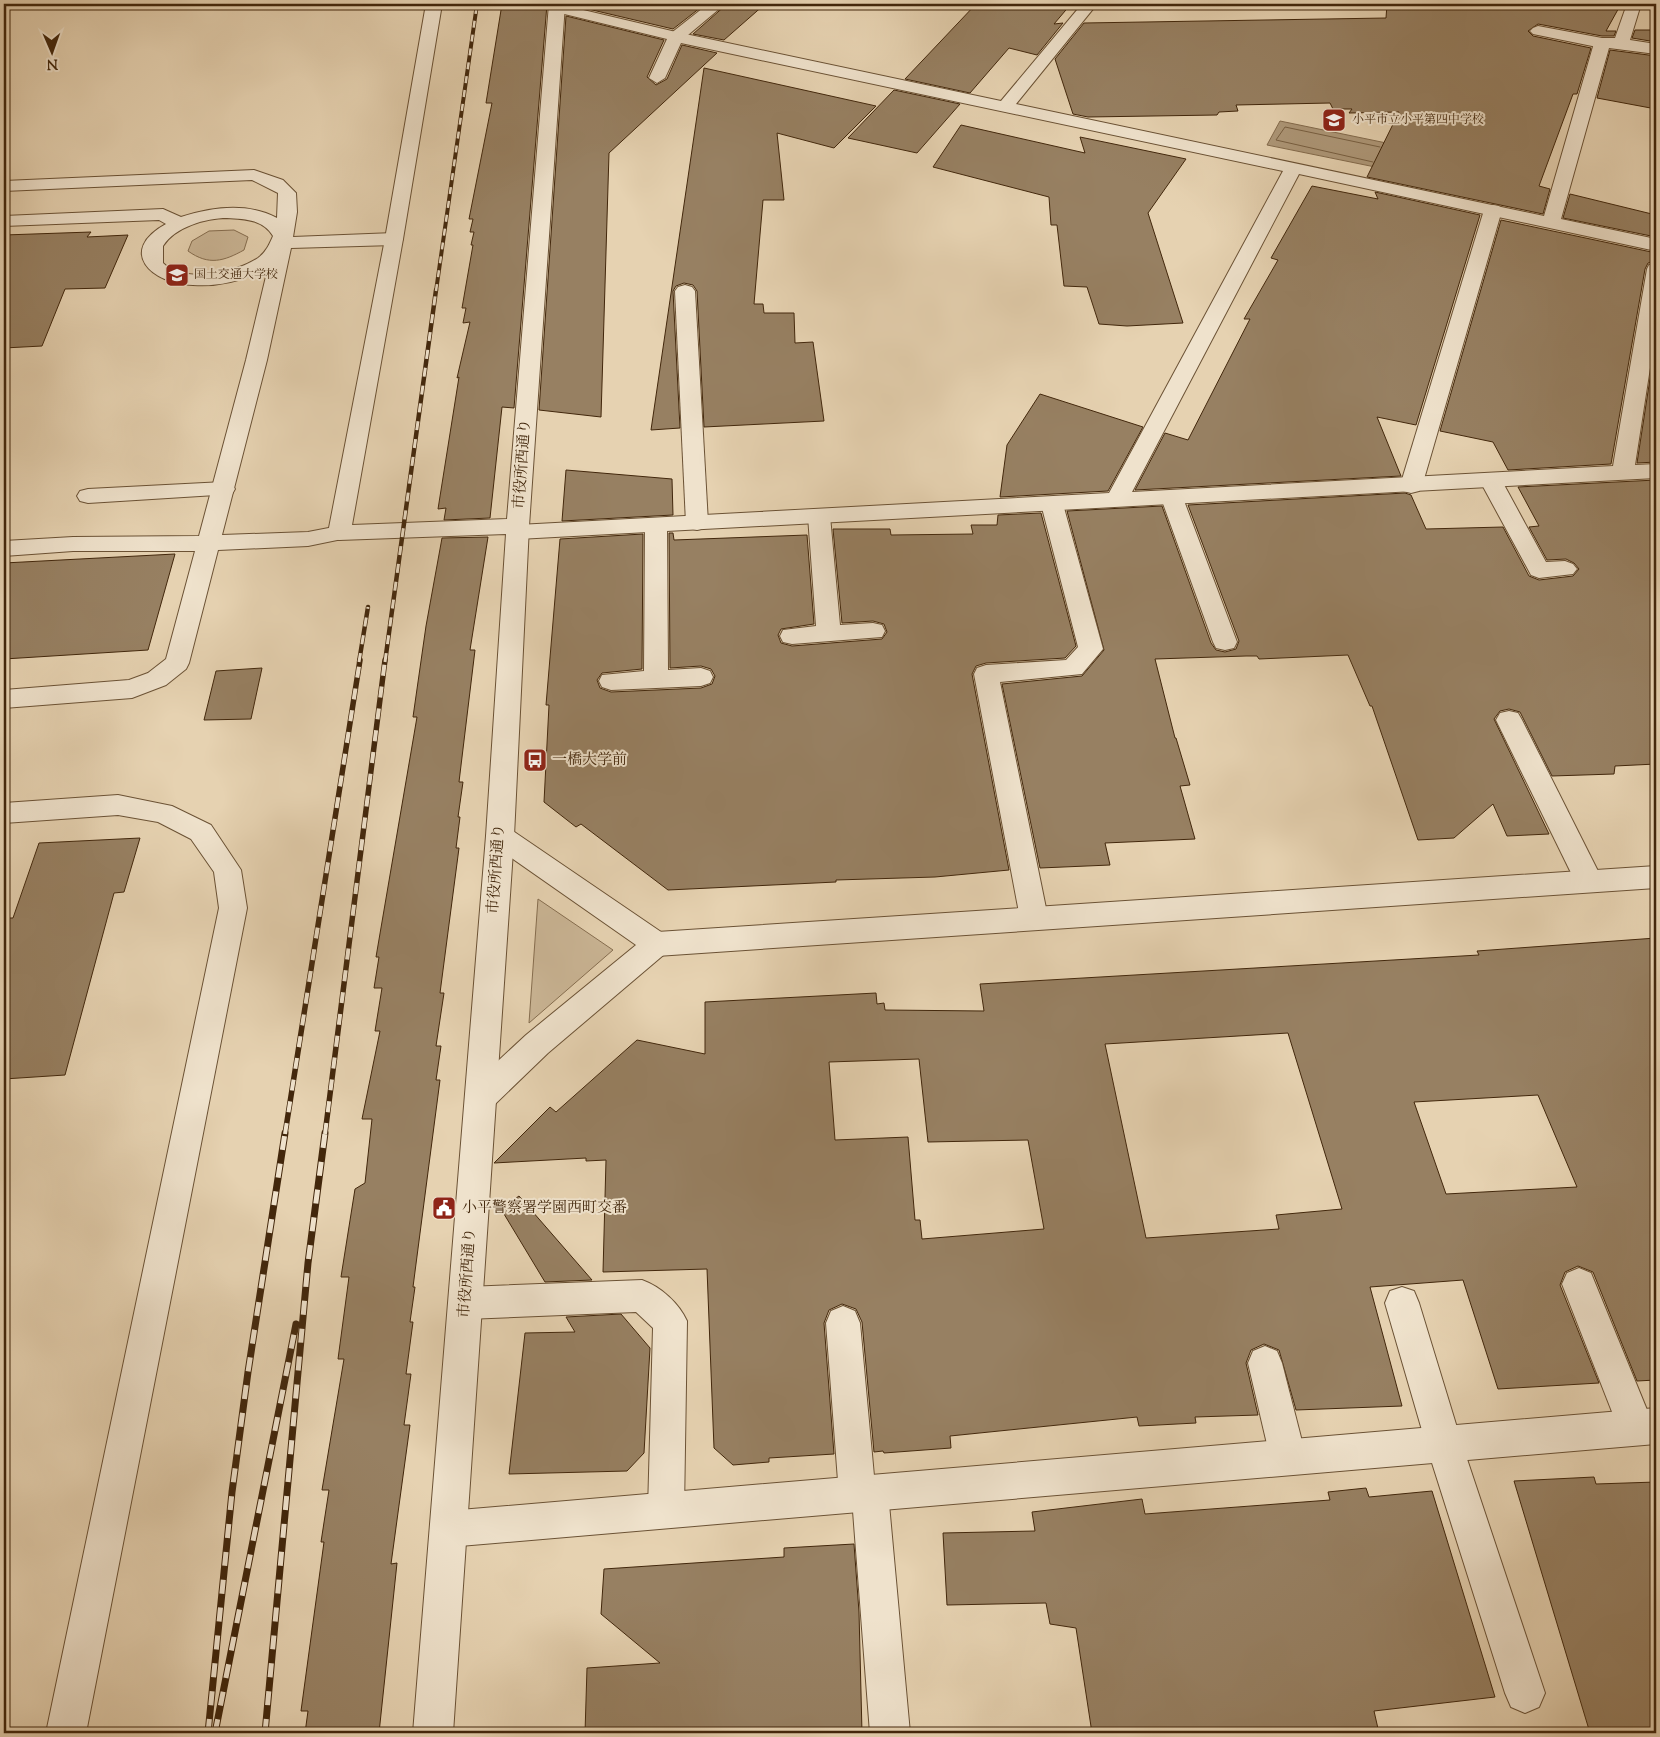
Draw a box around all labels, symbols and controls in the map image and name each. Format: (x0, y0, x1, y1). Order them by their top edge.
north arrow (28, 28, 78, 78)
text: N (46, 53, 58, 73)
school or university icon: 小平市立小平第四中学校 (1321, 107, 1347, 133)
place label: 小平市立小平第四中学校 (1352, 111, 1484, 129)
school or university icon: 国土交通大学校 (164, 262, 190, 288)
place label: 国土交通大学校 (194, 266, 278, 284)
street label: 市役所西通り (509, 418, 537, 510)
bus stop icon: 一橋大学前 (522, 747, 548, 773)
place label: 一橋大学前 (552, 750, 627, 771)
street label: 市役所西通り (483, 823, 511, 915)
public building icon: 小平警察署学園西町交番 (431, 1195, 457, 1221)
place label: 小平警察署学園西町交番 (462, 1198, 627, 1219)
street label: 市役所西通り (454, 1227, 482, 1319)

